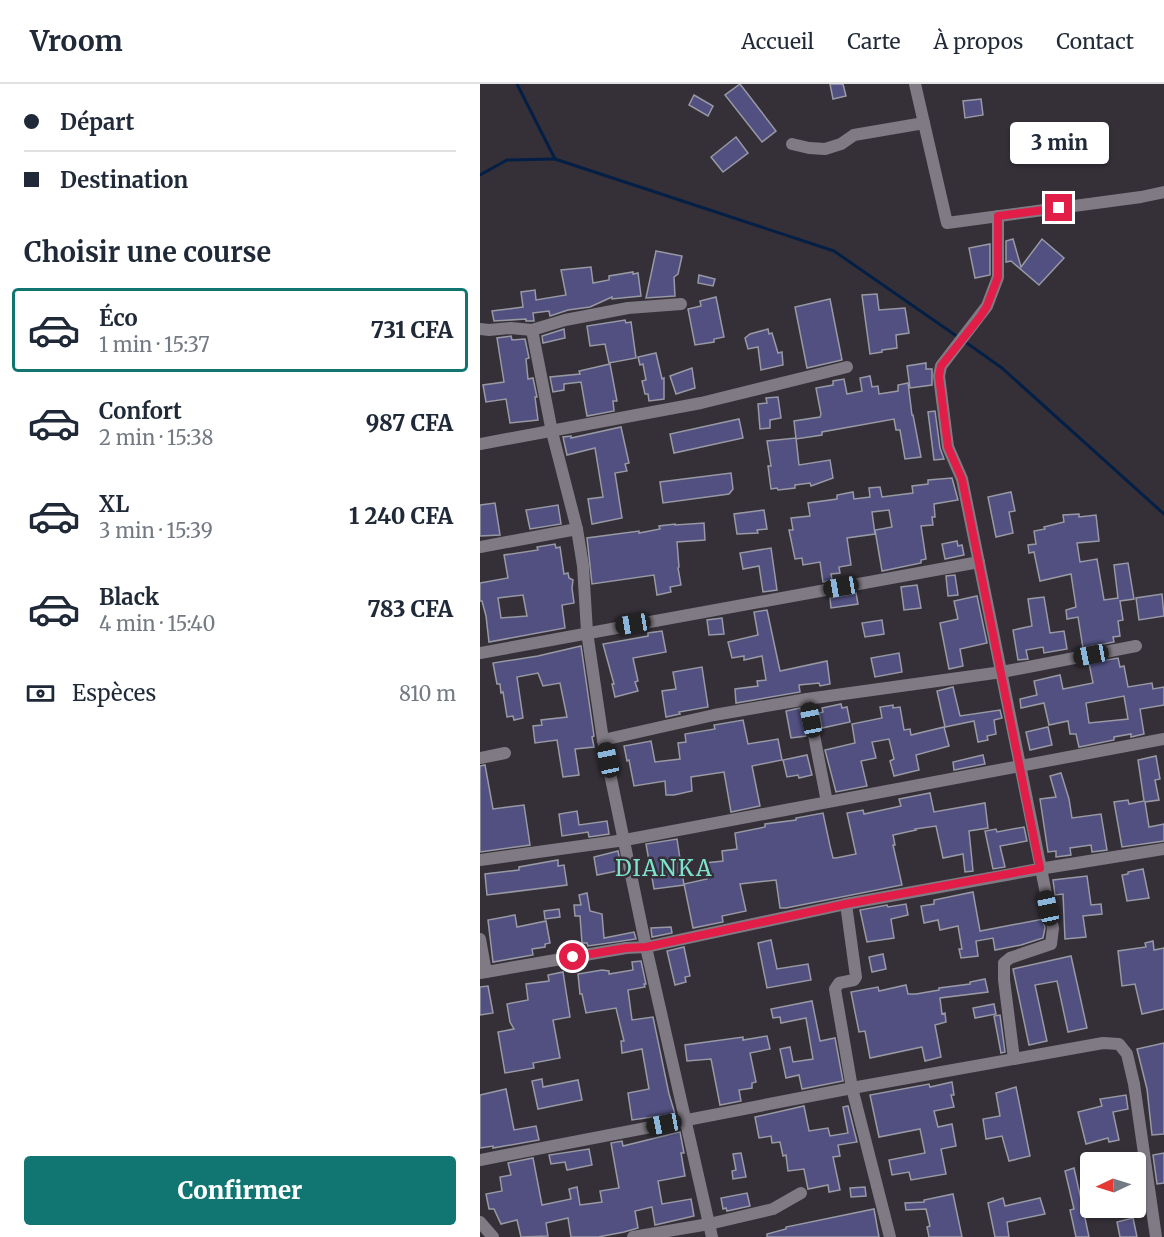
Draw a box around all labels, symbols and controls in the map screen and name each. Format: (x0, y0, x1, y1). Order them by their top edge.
text: Vroom (30, 23, 123, 59)
text: Accueil (741, 28, 814, 55)
text: Carte (847, 28, 901, 55)
text: À propos (934, 28, 1023, 55)
text: Contact (1056, 28, 1134, 55)
text: Départ (60, 108, 134, 136)
callout: 3 min (1010, 121, 1108, 163)
text: 3 min (1031, 130, 1088, 155)
text: Destination (60, 166, 188, 194)
route end (1045, 194, 1072, 221)
text: Choisir une course (24, 235, 271, 269)
icon: car (27, 303, 81, 357)
text: Éco (99, 304, 138, 332)
text: 731 CFA (370, 316, 453, 344)
text: 1 min · 15:37 (99, 332, 210, 357)
icon: car (27, 396, 81, 450)
text: Confort (99, 397, 182, 425)
text: 987 CFA (366, 409, 453, 437)
text: 2 min · 15:38 (99, 425, 213, 450)
icon: car (27, 489, 81, 543)
text: XL (99, 490, 129, 518)
text: 1 240 CFA (349, 502, 453, 530)
text: 3 min · 15:39 (99, 518, 213, 543)
car (822, 575, 860, 599)
icon: car (27, 582, 81, 636)
text: Black (99, 583, 159, 611)
text: 783 CFA (367, 595, 453, 623)
text: 4 min · 15:40 (99, 611, 215, 636)
car (614, 612, 652, 636)
car (1072, 643, 1110, 667)
icon: cash (24, 677, 57, 710)
text: Espèces (72, 679, 156, 707)
text: 810 m (399, 681, 456, 706)
car (799, 701, 823, 739)
car (595, 741, 621, 779)
district label: DIANKA (615, 854, 713, 882)
car (1035, 889, 1061, 927)
route start (559, 943, 586, 970)
car (645, 1112, 683, 1136)
north arrow (1080, 1152, 1146, 1218)
map controls (1080, 1152, 1146, 1218)
button: Confirmer (24, 1156, 456, 1225)

